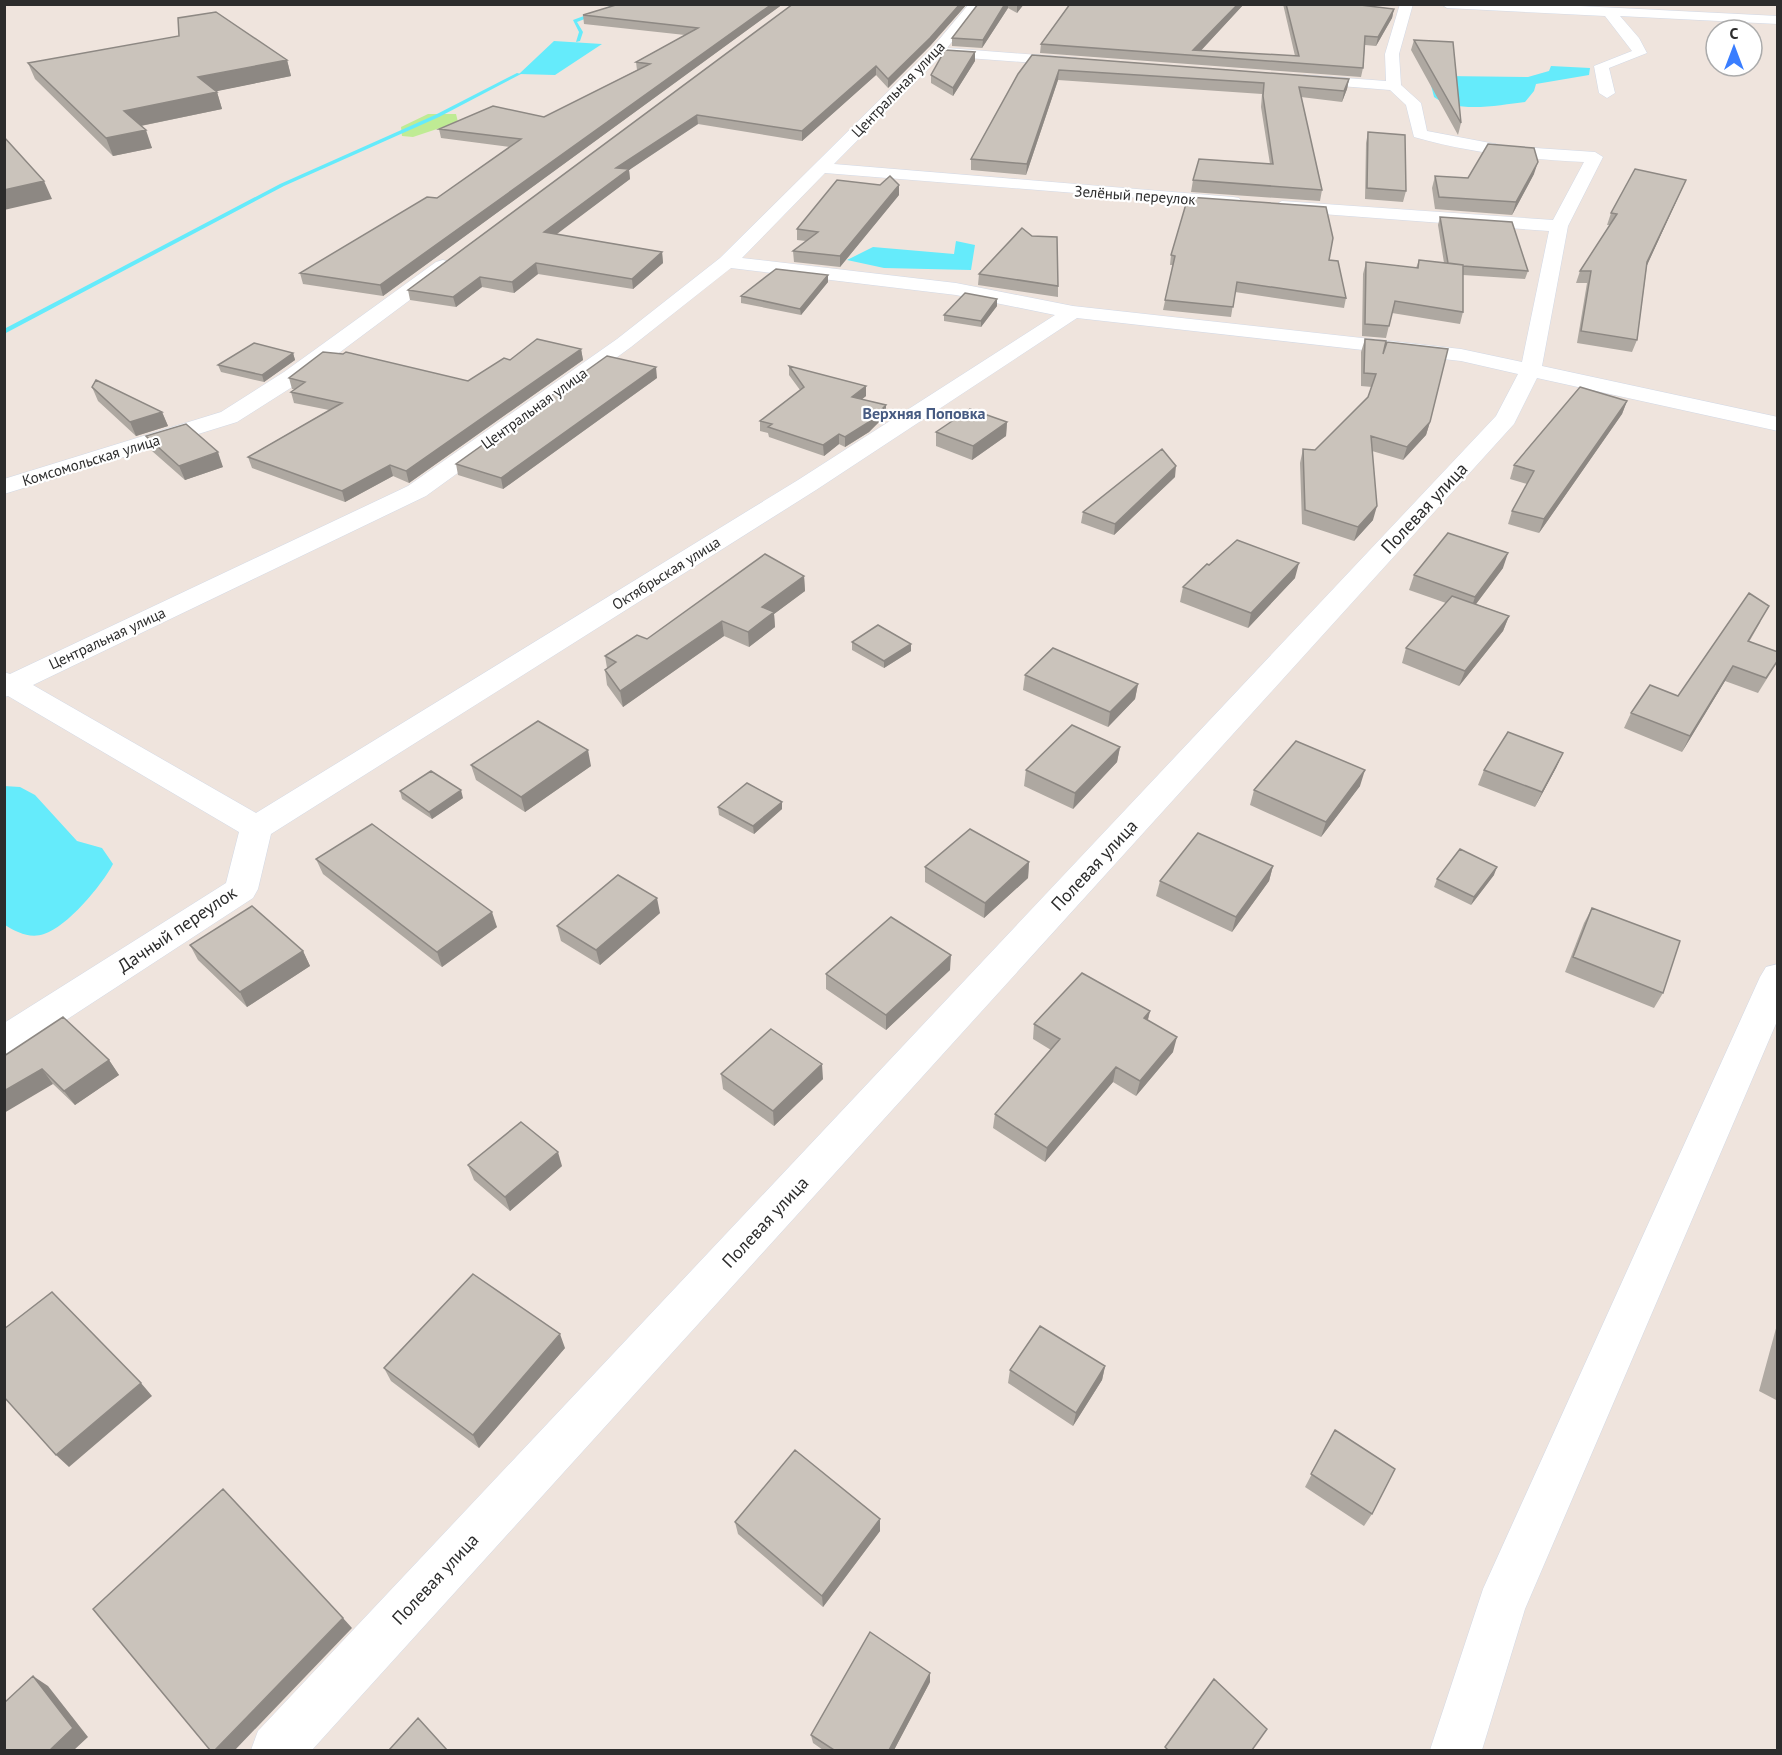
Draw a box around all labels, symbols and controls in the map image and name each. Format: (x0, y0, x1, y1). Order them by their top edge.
north arrow (1704, 18, 1764, 78)
text: С (1730, 23, 1739, 43)
street label: Центральная улица (847, 37, 949, 141)
street label: Зелёный переулок (1074, 181, 1197, 209)
street label: Центральная улица (477, 363, 591, 453)
district label: Верхняя Поповка (863, 403, 986, 423)
street label: Комсомольская улица (20, 430, 162, 490)
street label: Полевая улица (1376, 457, 1472, 559)
street label: Октябрьская улица (608, 532, 724, 614)
street label: Центральная улица (46, 603, 168, 673)
street label: Полевая улица (1046, 814, 1142, 916)
street label: Дачный переулок (113, 880, 241, 977)
street label: Полевая улица (717, 1171, 813, 1273)
street label: Полевая улица (387, 1528, 483, 1630)

